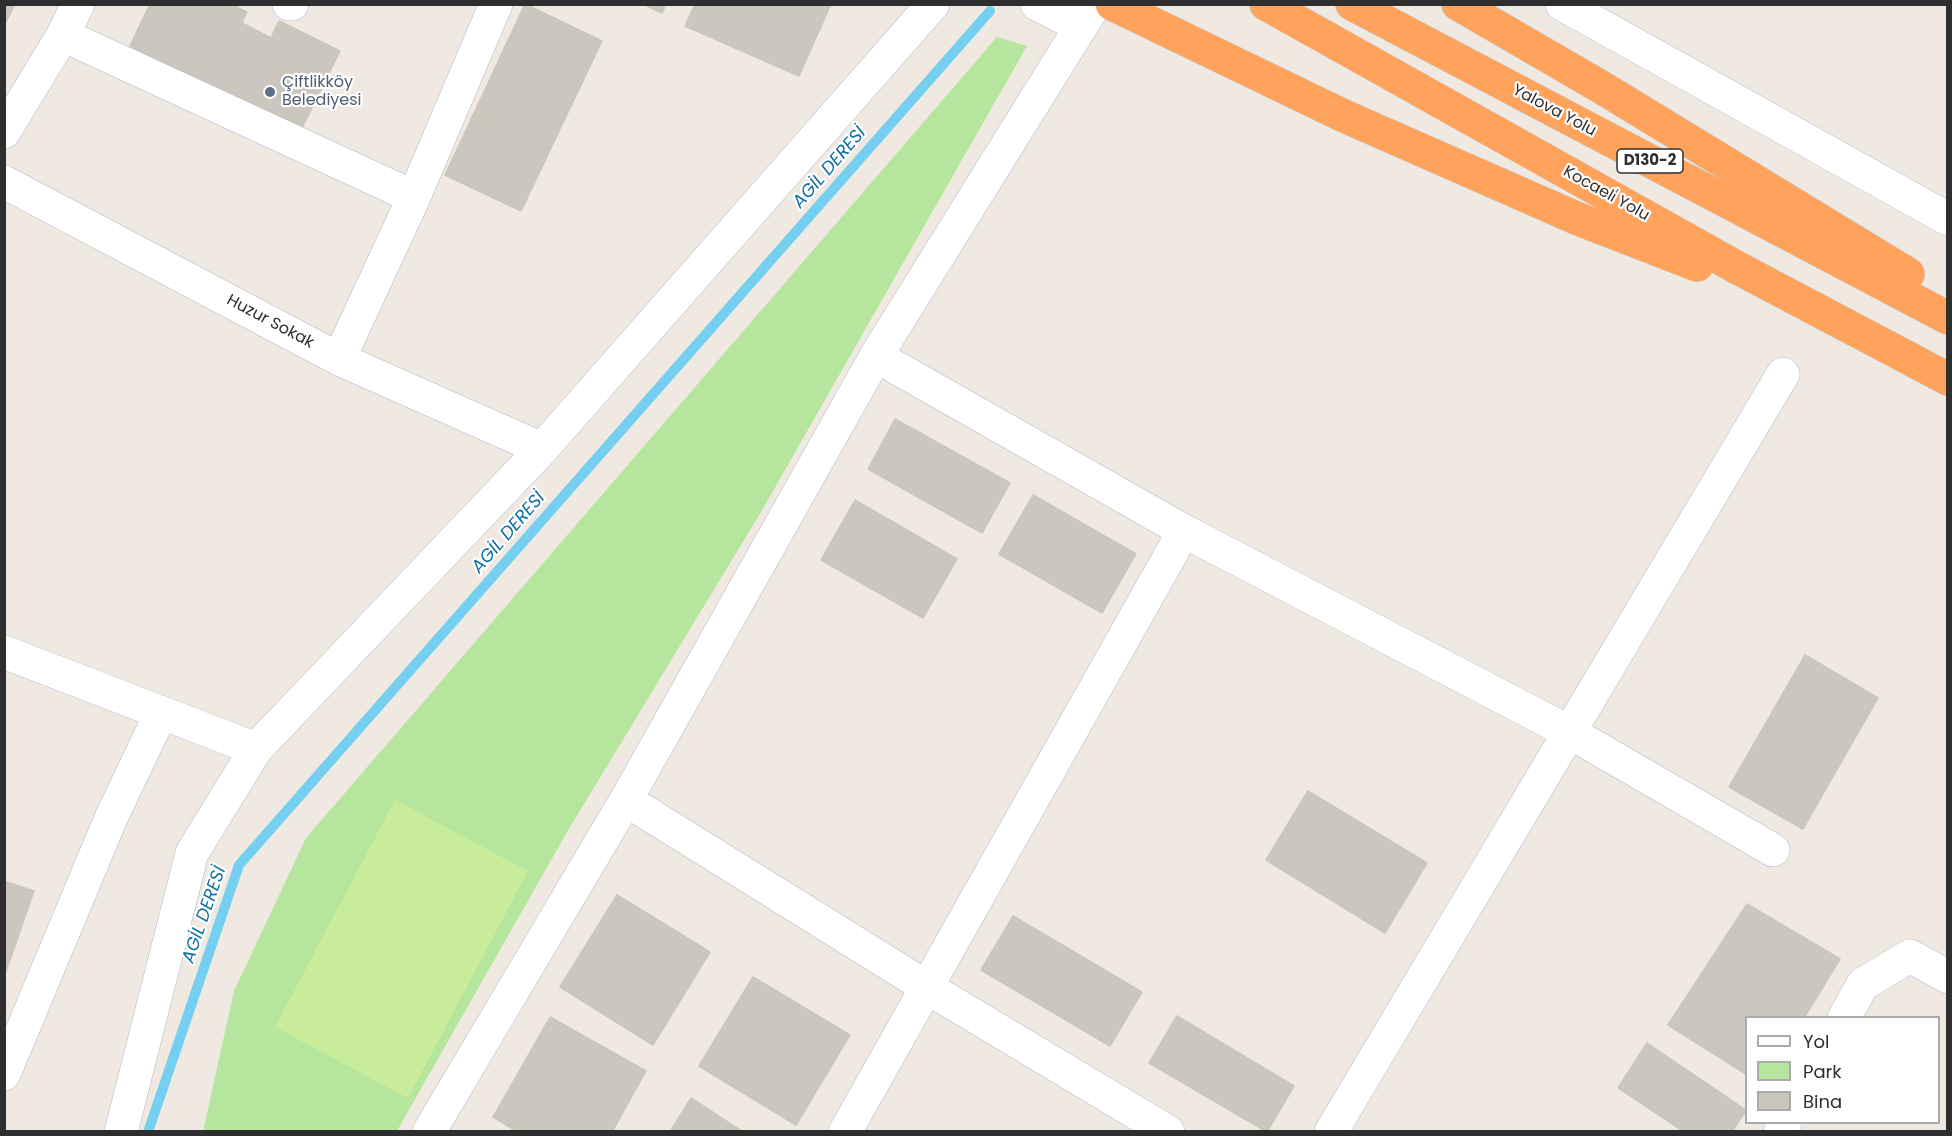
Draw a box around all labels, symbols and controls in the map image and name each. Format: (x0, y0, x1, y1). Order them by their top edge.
place label: Çiftlikköy Belediyesi (282, 73, 362, 111)
street label: Yalova Yolu (1509, 81, 1599, 141)
marker: Çiftlikköy Belediyesi (263, 85, 277, 99)
water label: AGİL DERESİ (789, 123, 871, 213)
road number: D130-2 (1617, 149, 1683, 173)
street label: Kocaeli̇ Yolu (1559, 162, 1653, 226)
street label: Huzur Sokak (223, 291, 317, 353)
water label: AGİL DERESİ (468, 488, 550, 578)
water label: AGİL DERESİ (178, 864, 232, 966)
legend (1745, 1016, 1940, 1124)
text: Yol (1803, 1029, 1829, 1054)
text: Park (1803, 1059, 1842, 1084)
text: Bina (1803, 1089, 1842, 1114)

